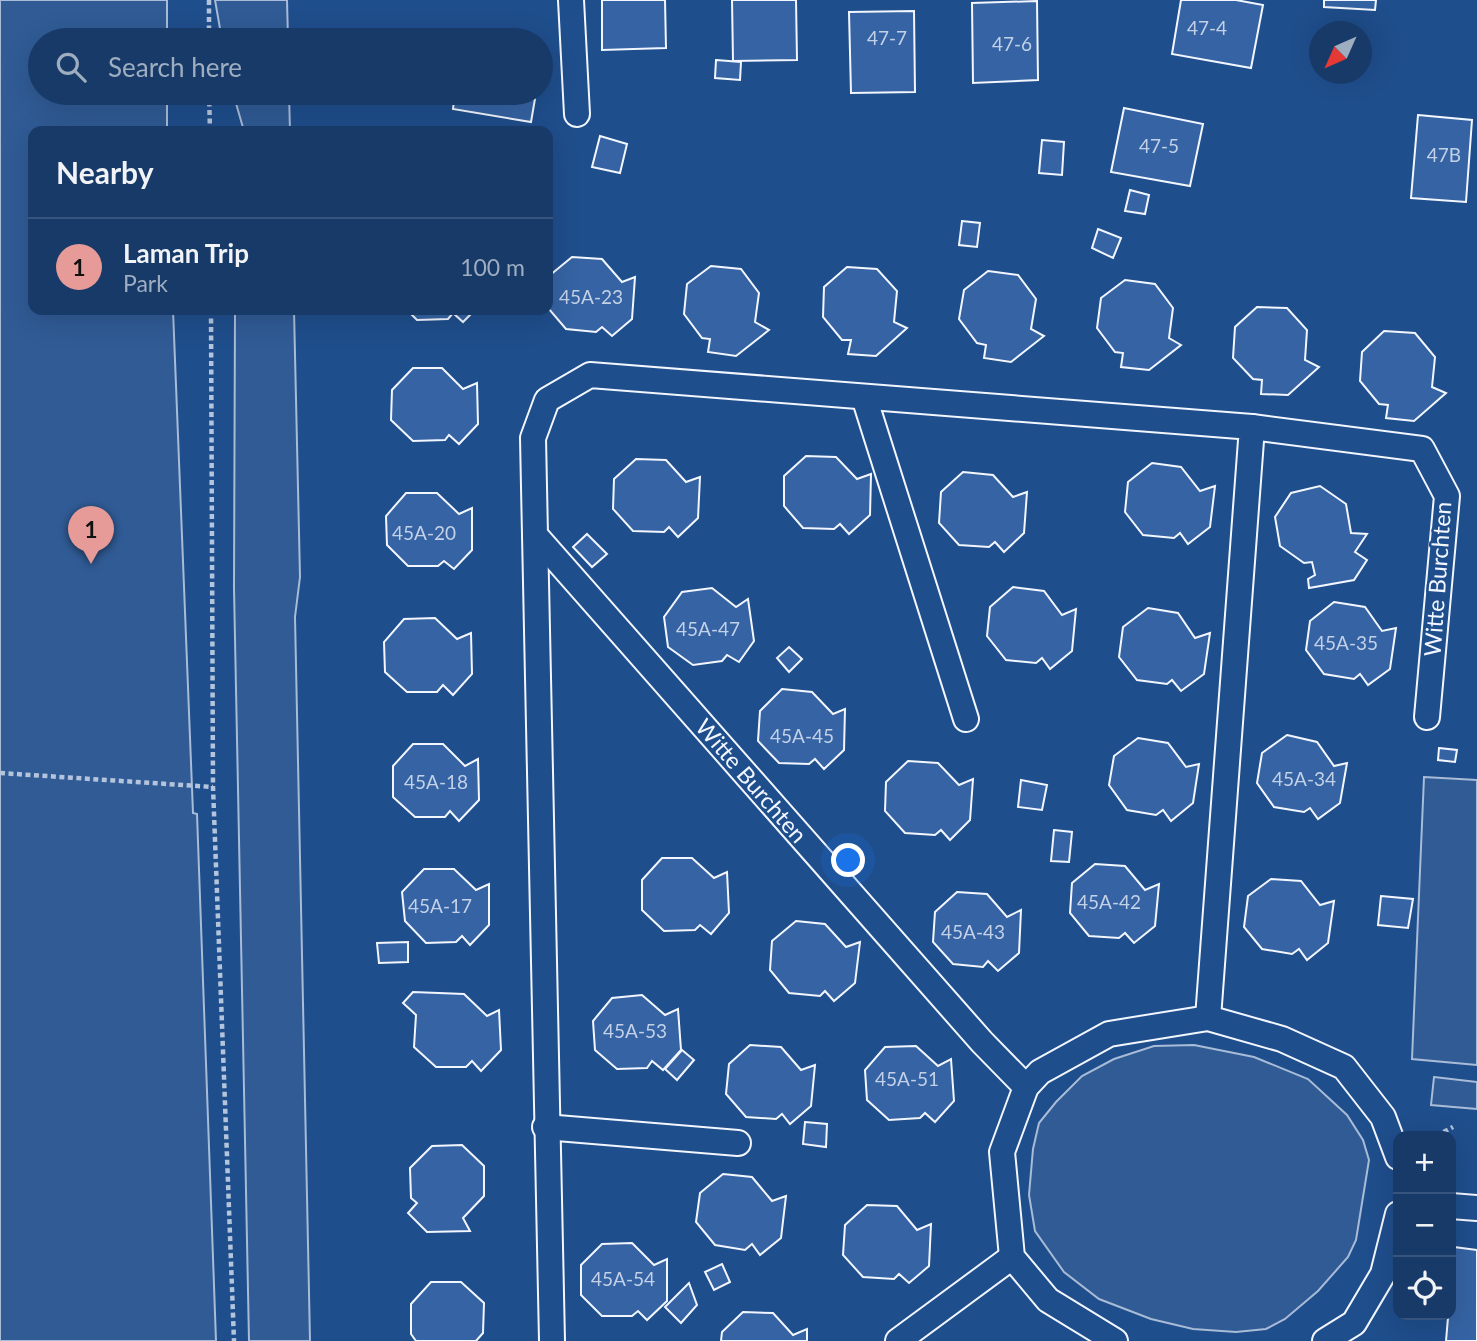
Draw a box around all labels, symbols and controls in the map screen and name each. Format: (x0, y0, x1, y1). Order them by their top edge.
house number: 47-4 (1187, 16, 1227, 39)
north arrow (1309, 21, 1372, 84)
house number: 47-7 (867, 26, 907, 49)
search box (28, 28, 553, 105)
house number: 47-6 (992, 32, 1032, 55)
icon: search (52, 48, 90, 86)
text: Search here (108, 51, 242, 83)
house number: 47-5 (1139, 134, 1179, 157)
house number: 47B (1427, 143, 1461, 166)
text: Nearby (56, 154, 154, 190)
text: Laman Trip (123, 237, 249, 269)
text: 1 (72, 253, 86, 281)
text: 100 m (460, 253, 525, 281)
text: Park (123, 269, 168, 297)
house number: 45A-23 (559, 285, 623, 308)
street label: Witte Burchten (1418, 501, 1456, 657)
pin: 1 (68, 506, 114, 564)
house number: 45A-20 (392, 521, 456, 544)
house number: 45A-47 (676, 617, 740, 640)
house number: 45A-35 (1314, 631, 1378, 654)
street label: Witte Burchten (690, 713, 813, 848)
house number: 45A-45 (770, 724, 834, 747)
house number: 45A-34 (1272, 767, 1336, 790)
house number: 45A-18 (404, 770, 468, 793)
your location (831, 843, 865, 877)
house number: 45A-42 (1077, 890, 1141, 913)
house number: 45A-17 (408, 894, 472, 917)
house number: 45A-43 (941, 920, 1005, 943)
house number: 45A-53 (603, 1019, 667, 1042)
house number: 45A-51 (875, 1067, 939, 1090)
map controls (1393, 1131, 1456, 1320)
button: + (1393, 1131, 1456, 1194)
button: − (1393, 1194, 1456, 1257)
button: locate (1393, 1257, 1456, 1320)
house number: 45A-54 (591, 1267, 655, 1290)

